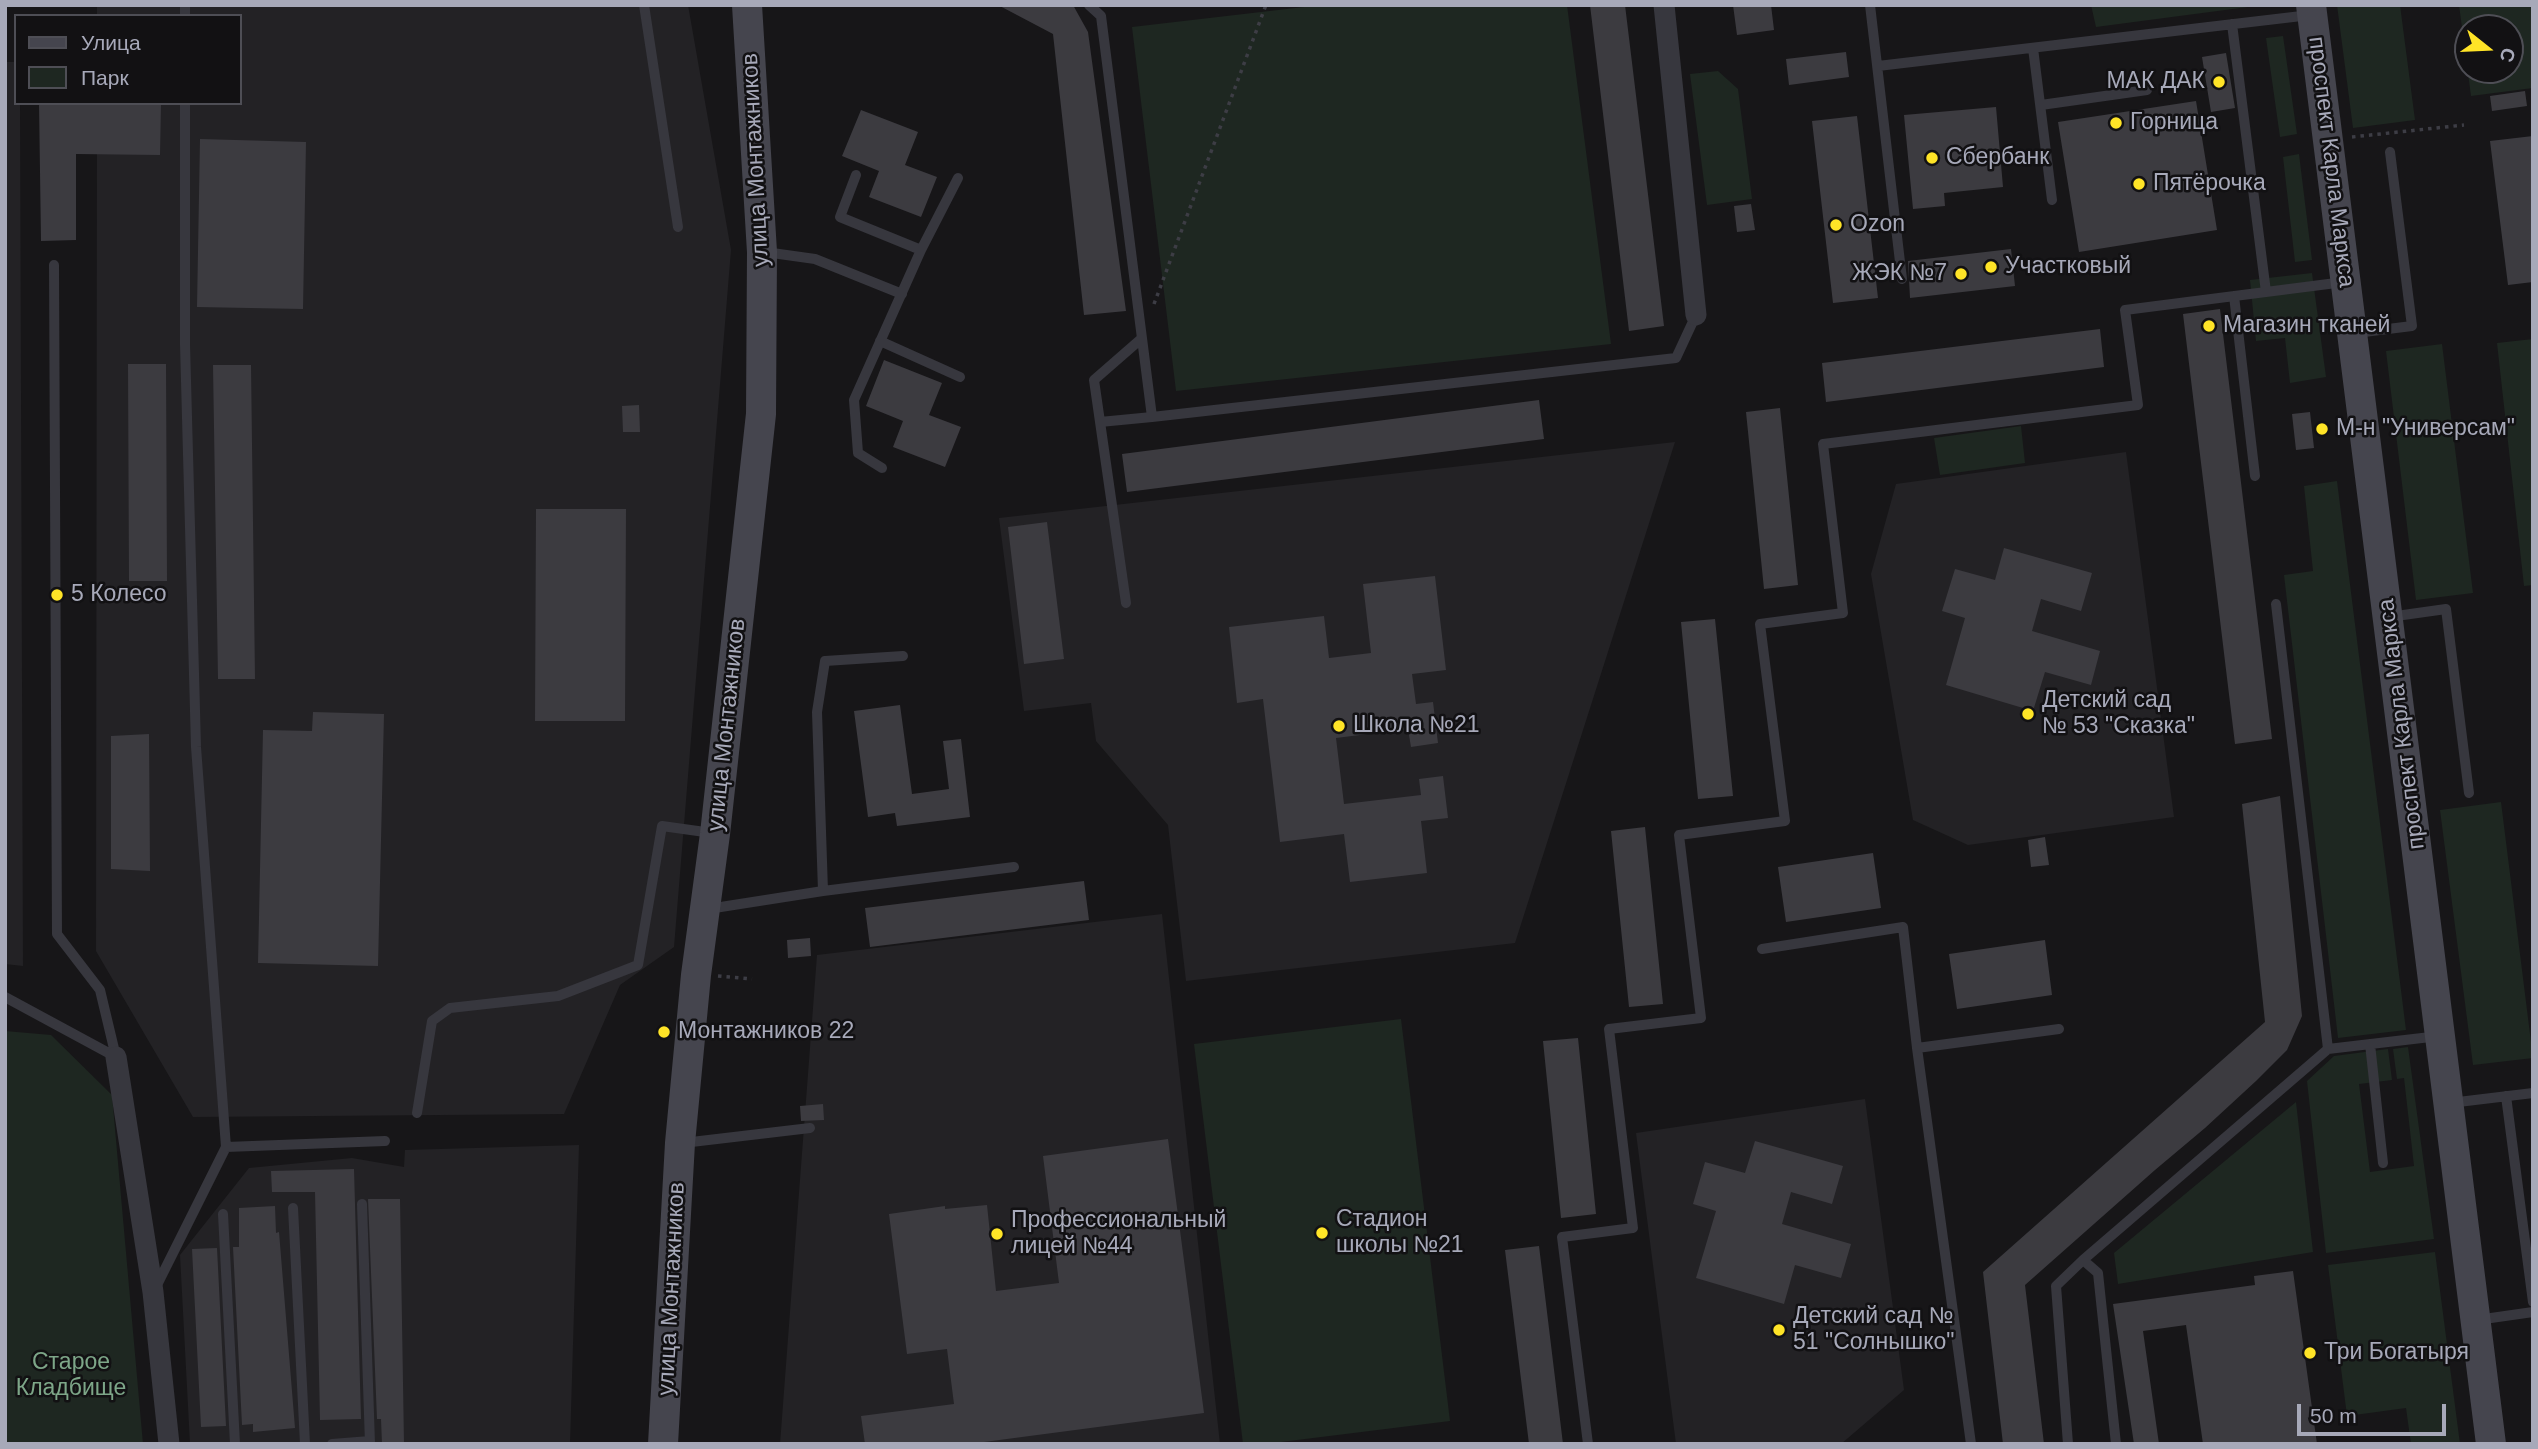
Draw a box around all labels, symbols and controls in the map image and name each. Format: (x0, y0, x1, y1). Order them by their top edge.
legend (14, 14, 242, 105)
north arrow (2454, 14, 2524, 84)
text: Улица (81, 31, 141, 54)
street label: проспект Карла Маркса (2302, 35, 2360, 289)
text: С (2495, 45, 2520, 65)
street label: улица Монтажников (737, 52, 775, 268)
text: Парк (81, 66, 129, 89)
place label: МАК ДАК (2106, 68, 2205, 96)
marker: МАК ДАК (2211, 74, 2227, 90)
place label: Горница (2130, 109, 2218, 137)
marker: Горница (2108, 115, 2124, 131)
place label: Сбербанк (1946, 144, 2049, 172)
marker: Сбербанк (1924, 150, 1940, 166)
place label: Пятёрочка (2153, 170, 2266, 198)
marker: Пятёрочка (2131, 176, 2147, 192)
place label: Ozon (1850, 211, 1905, 239)
marker: Ozon (1828, 217, 1844, 233)
place label: Участковый (2005, 253, 2131, 281)
marker: Участковый (1983, 259, 1999, 275)
place label: ЖЭК №7 (1852, 260, 1947, 288)
marker: ЖЭК №7 (1953, 266, 1969, 282)
place label: Магазин тканей (2223, 312, 2390, 340)
marker: Магазин тканей (2201, 318, 2217, 334)
place label: М-н "Универсам" (2336, 415, 2515, 443)
marker: М-н "Универсам" (2314, 421, 2330, 437)
place label: 5 Колесо (71, 581, 167, 609)
marker: 5 Колесо (49, 587, 65, 603)
street label: проспект Карла Маркса (2373, 597, 2431, 851)
street label: улица Монтажников (702, 617, 752, 833)
place label: Детский сад № 53 "Сказка" (2042, 687, 2195, 741)
marker: Детский сад № 53 "Сказка" (2020, 706, 2036, 722)
place label: Школа №21 (1353, 712, 1480, 740)
marker: Школа №21 (1331, 718, 1347, 734)
place label: Монтажников 22 (678, 1018, 854, 1046)
marker: Монтажников 22 (656, 1024, 672, 1040)
street label: улица Монтажников (653, 1181, 691, 1397)
place label: Стадион школы №21 (1336, 1206, 1464, 1260)
place label: Профессиональный лицей №44 (1011, 1207, 1226, 1261)
marker: Стадион школы №21 (1314, 1225, 1330, 1241)
marker: Профессиональный лицей №44 (989, 1226, 1005, 1242)
place label: Детский сад № 51 "Солнышко" (1793, 1303, 1954, 1357)
marker: Детский сад № 51 "Солнышко" (1771, 1322, 1787, 1338)
place label: Три Богатыря (2324, 1339, 2469, 1367)
marker: Три Богатыря (2302, 1345, 2318, 1361)
park label: Старое Кладбище (16, 1349, 126, 1403)
scale bar (2300, 1390, 2449, 1434)
text: 50 m (2310, 1404, 2357, 1427)

